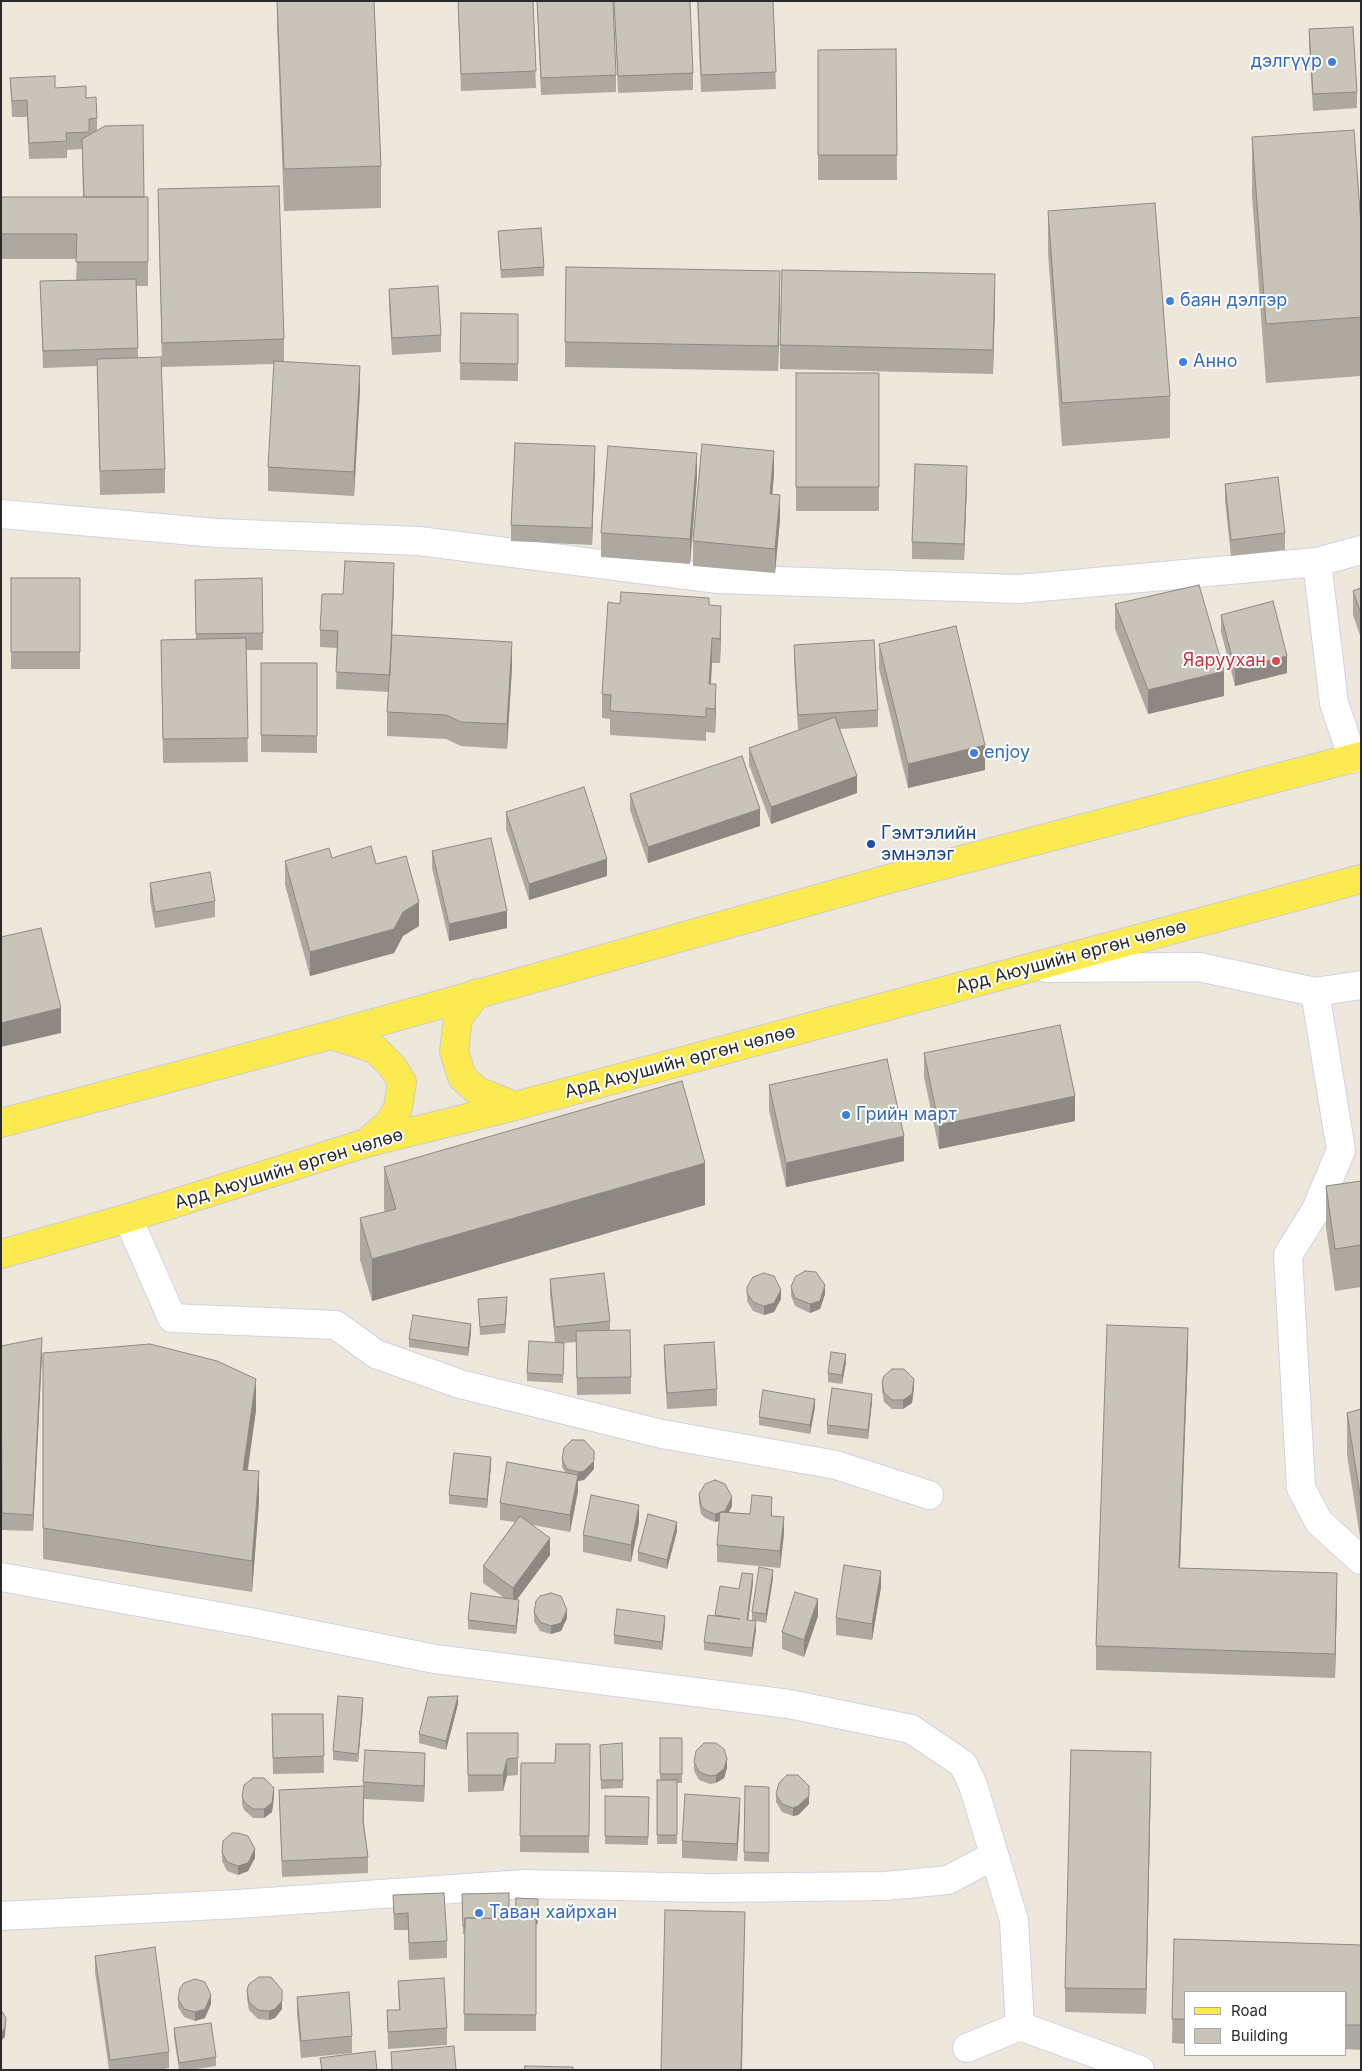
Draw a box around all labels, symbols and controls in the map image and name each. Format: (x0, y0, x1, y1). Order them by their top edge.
place label: дэлгүүр (1251, 51, 1322, 73)
marker: дэлгүүр (1326, 56, 1338, 68)
place label: баян дэлгэр (1180, 290, 1287, 312)
marker: баян дэлгэр (1164, 295, 1176, 307)
place label: Анно (1193, 351, 1237, 373)
marker: Анно (1177, 356, 1189, 368)
place label: Яаруухан (1183, 650, 1266, 672)
marker: Яаруухан (1270, 655, 1282, 667)
place label: enjoy (984, 742, 1030, 764)
marker: enjoy (968, 747, 980, 759)
place label: Гэмтэлийн эмнэлэг (881, 823, 976, 866)
marker: Гэмтэлийн эмнэлэг (865, 838, 877, 850)
street label: Ард Аюушийн өргөн чөлөө (953, 916, 1189, 998)
street label: Ард Аюушийн өргөн чөлөө (562, 1021, 798, 1103)
place label: Грийн март (856, 1104, 957, 1126)
marker: Грийн март (840, 1109, 852, 1121)
street label: Ард Аюушийн өргөн чөлөө (172, 1124, 406, 1214)
place label: Таван хайрхан (489, 1902, 617, 1924)
marker: Таван хайрхан (473, 1907, 485, 1919)
legend (1184, 1991, 1347, 2056)
text: Road (1231, 2001, 1267, 2020)
text: Building (1231, 2026, 1288, 2045)

